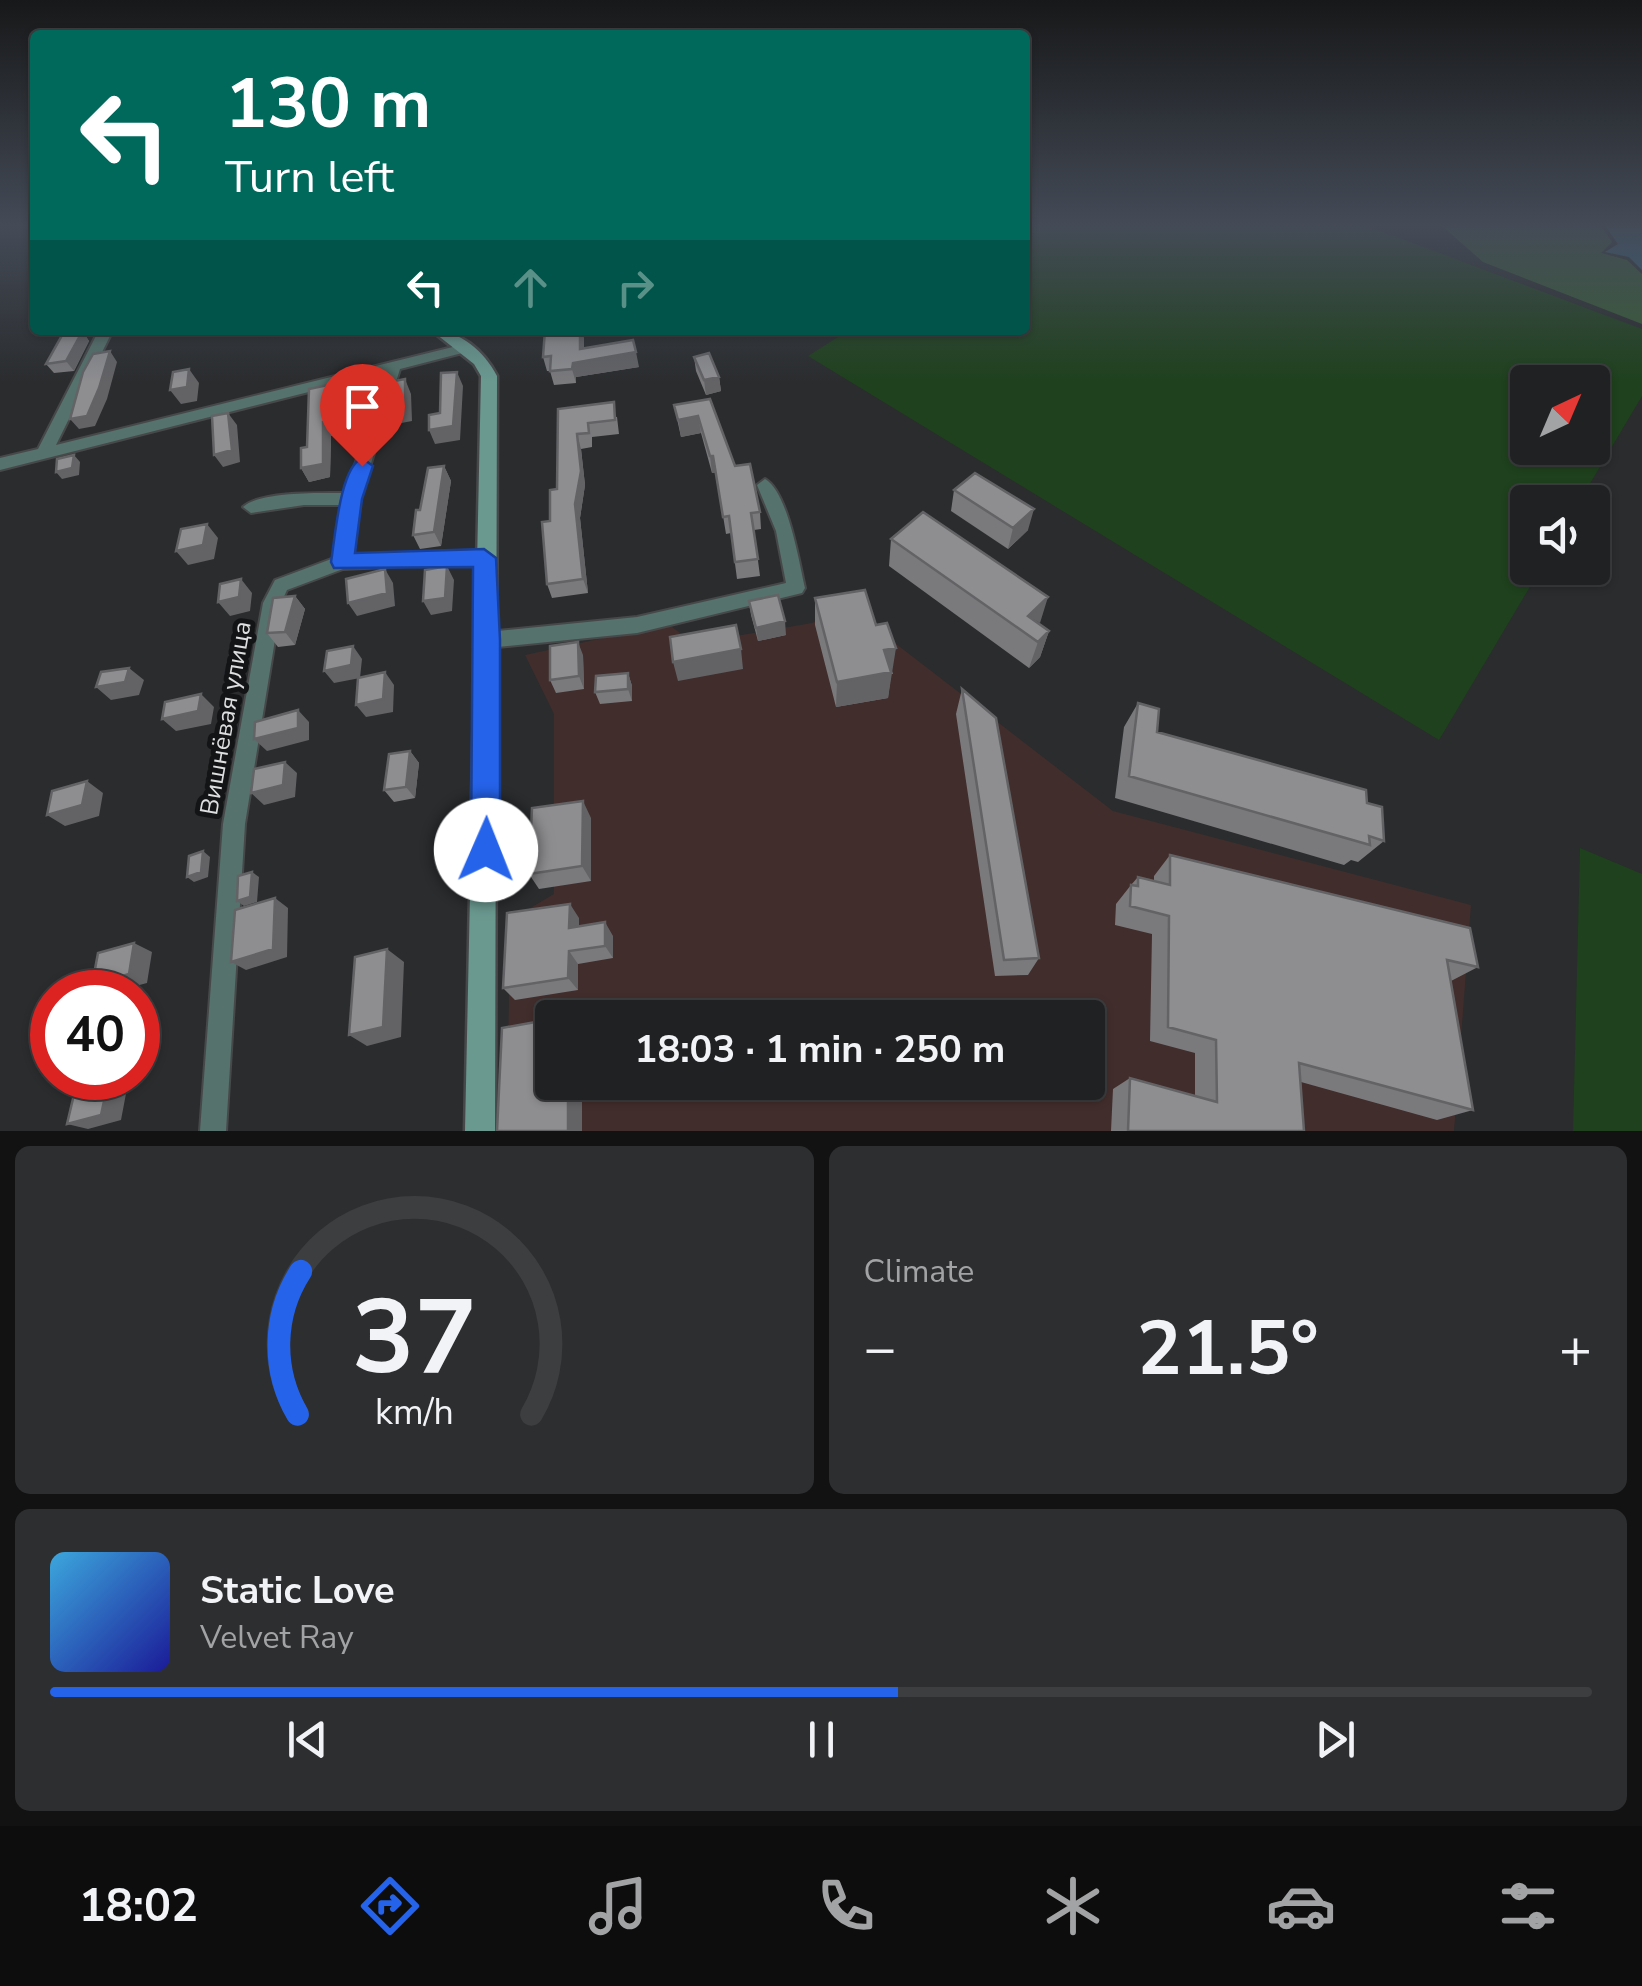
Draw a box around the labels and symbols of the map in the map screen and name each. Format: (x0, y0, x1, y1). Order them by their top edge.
pin (320, 364, 405, 467)
north arrow (1510, 365, 1610, 465)
street label: Вишнёвая улица (192, 618, 260, 818)
position arrow (434, 798, 538, 902)
speed limit sign: 40 (30, 970, 160, 1100)

